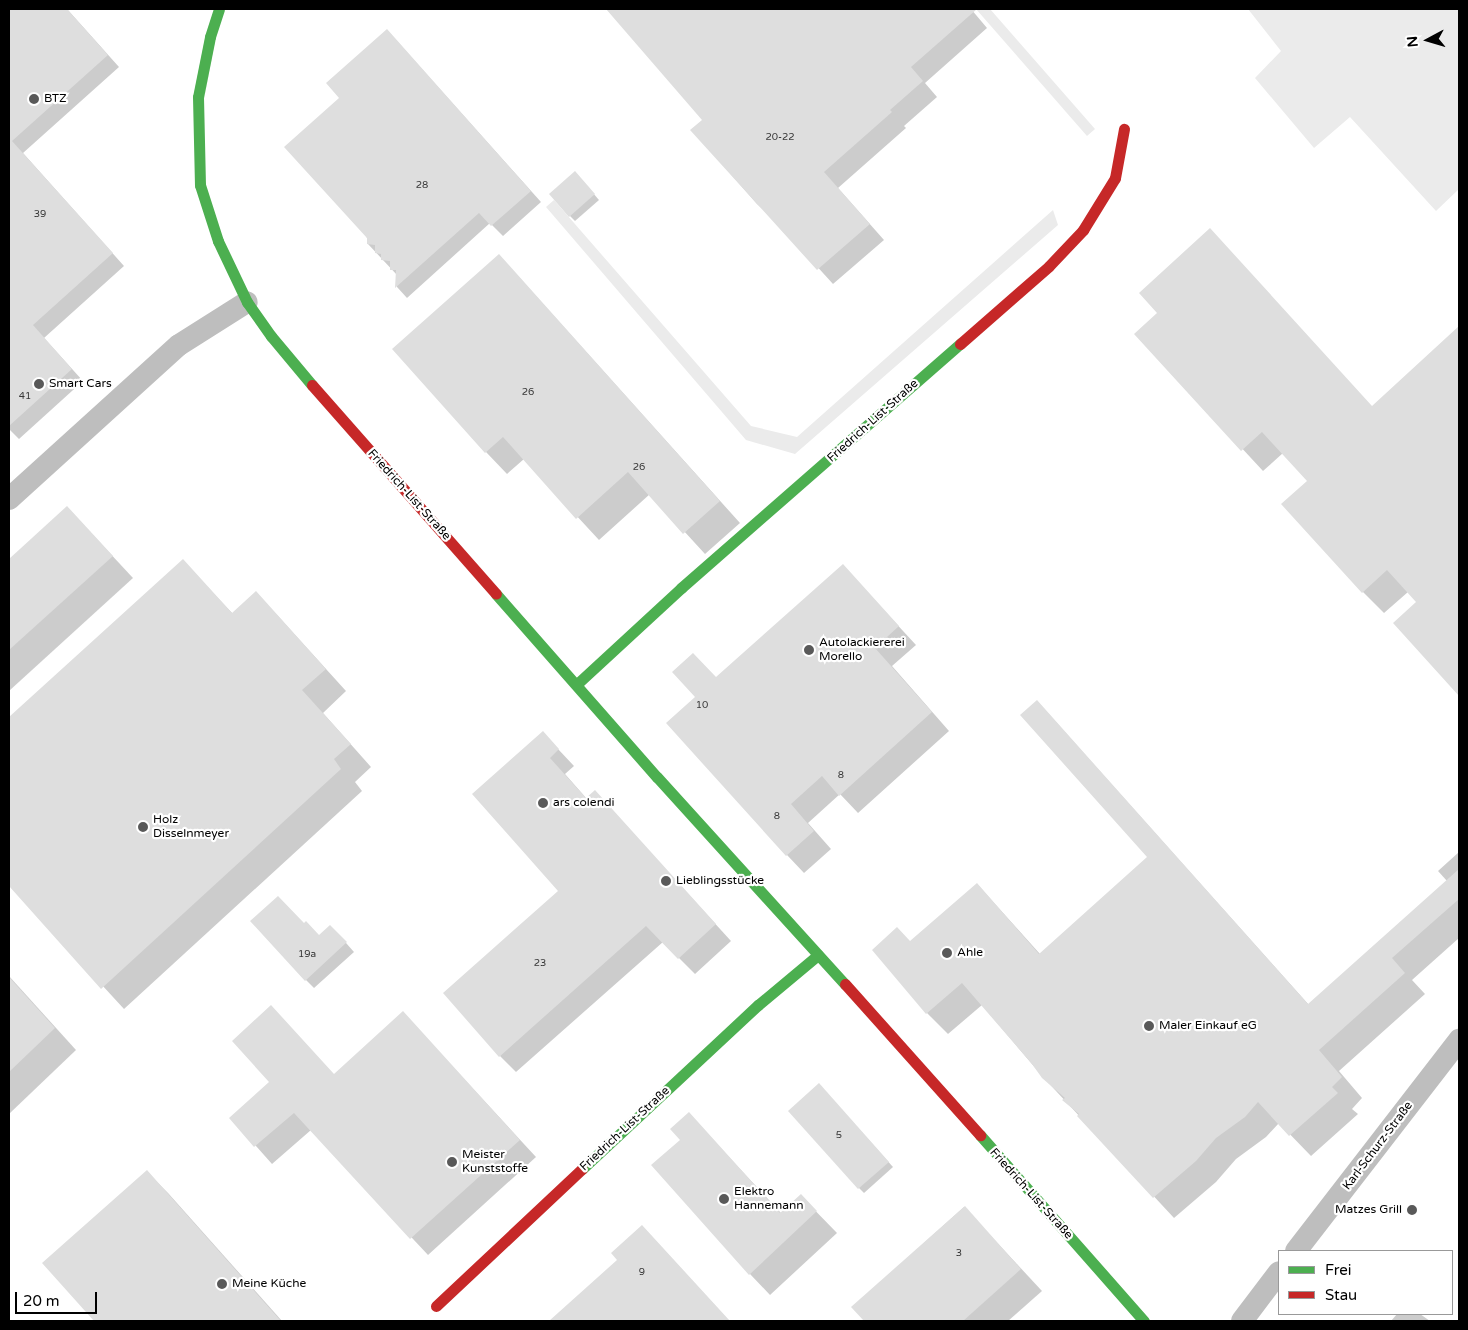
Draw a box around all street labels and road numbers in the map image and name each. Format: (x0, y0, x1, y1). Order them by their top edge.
street label: Friedrich-List-Straße (825, 376, 921, 466)
street label: Friedrich-List-Straße (364, 447, 454, 543)
street label: Friedrich-List-Straße (577, 1084, 673, 1174)
street label: Karl-Schurz-Straße (1340, 1099, 1416, 1193)
street label: Friedrich-List-Straße (986, 1146, 1076, 1242)

